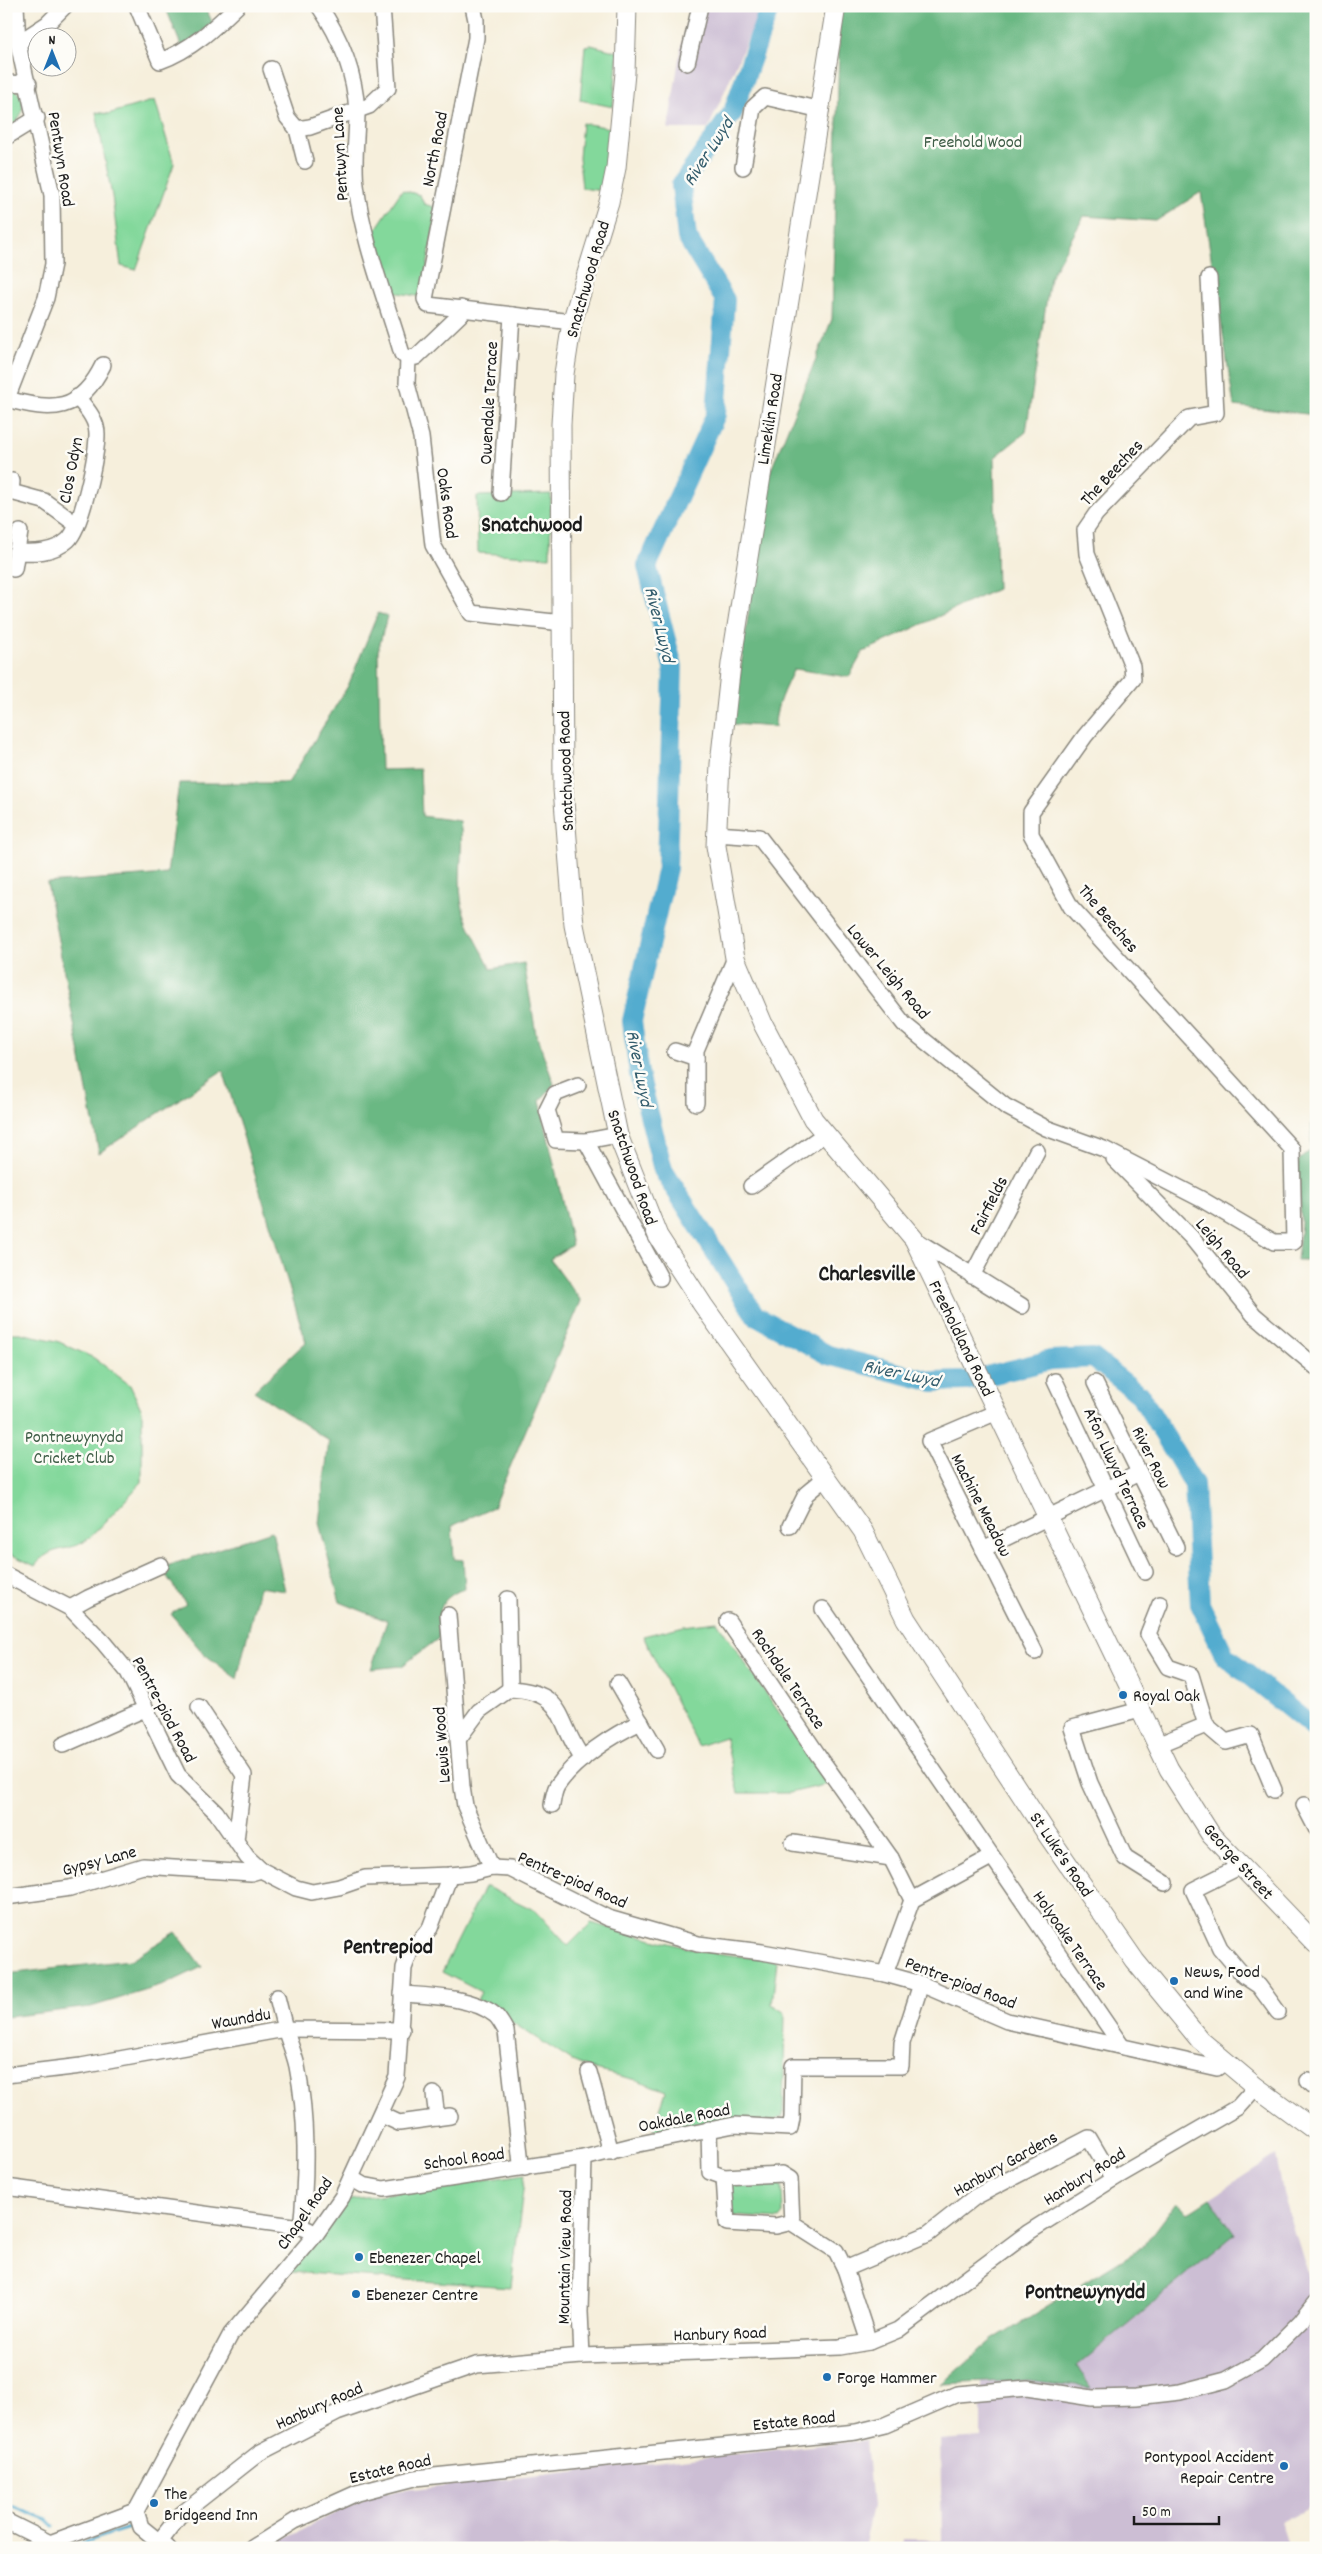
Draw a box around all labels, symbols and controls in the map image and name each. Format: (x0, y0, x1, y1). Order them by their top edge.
north arrow (28, 28, 78, 78)
text: N (49, 31, 56, 51)
street label: Pentwyn Lane (327, 106, 356, 202)
street label: Pentwyn Road (40, 110, 79, 209)
street label: North Road (417, 110, 456, 189)
water label: River Lwyd (678, 112, 743, 193)
park label: Freehold Wood (924, 131, 1022, 156)
street label: Snatchwood Road (561, 218, 618, 341)
street label: Owendale Terrace (475, 341, 506, 465)
street label: Limekiln Road (752, 372, 791, 467)
street label: Clos Odyn (54, 435, 91, 506)
street label: The Beeches (1075, 435, 1150, 513)
street label: Oaks Road (428, 466, 463, 540)
district label: Snatchwood (481, 511, 583, 542)
water label: River Lwyd (635, 584, 681, 668)
street label: Snatchwood Road (553, 710, 582, 832)
street label: The Beeches (1071, 880, 1143, 959)
street label: Lower Leigh Road (840, 919, 935, 1026)
water label: River Lwyd (617, 1028, 659, 1111)
street label: Snatchwood Road (599, 1107, 662, 1229)
street label: Fairfields (965, 1172, 1016, 1240)
street label: Leigh Road (1188, 1214, 1254, 1285)
district label: Charlesville (819, 1260, 916, 1291)
street label: Freeholdland Road (921, 1277, 999, 1402)
water label: River Lwyd (861, 1354, 944, 1397)
street label: Afon Llwyd Terrace (1076, 1404, 1154, 1534)
street label: River Row (1124, 1423, 1176, 1494)
park label: Pontnewynydd Cricket Club (25, 1426, 123, 1472)
street label: Machine Meadow (943, 1450, 1017, 1562)
street label: Rochdale Terrace (744, 1624, 830, 1735)
street label: Pentre-piod Road (124, 1652, 201, 1768)
place label: Royal Oak (1133, 1685, 1200, 1710)
marker: Royal Oak (1117, 1689, 1129, 1701)
street label: Lewis Wood (428, 1706, 459, 1784)
street label: St Luke's Road (1022, 1808, 1098, 1903)
street label: George Street (1196, 1819, 1279, 1907)
street label: Gypsy Lane (60, 1841, 140, 1884)
street label: Pentre-piod Road (513, 1846, 631, 1917)
street label: Holyoake Terrace (1025, 1886, 1113, 1996)
district label: Pentrepiod (343, 1933, 433, 1964)
street label: Pentre-piod Road (901, 1952, 1019, 2017)
place label: News, Food and Wine (1184, 1961, 1260, 2007)
marker: News, Food and Wine (1168, 1975, 1180, 1987)
street label: Waunddu (210, 2003, 273, 2038)
street label: Oakdale Road (636, 2098, 733, 2141)
street label: Hanbury Gardens (949, 2126, 1063, 2204)
street label: School Road (422, 2142, 506, 2179)
street label: Hanbury Road (1039, 2143, 1132, 2213)
street label: Chapel Road (272, 2173, 340, 2256)
street label: Mountain View Road (553, 2189, 580, 2325)
place label: Ebenezer Chapel (369, 2247, 481, 2272)
marker: Ebenezer Chapel (353, 2251, 365, 2263)
district label: Pontnewynydd (1025, 2278, 1145, 2309)
place label: Ebenezer Centre (366, 2284, 478, 2309)
marker: Ebenezer Centre (350, 2288, 362, 2300)
street label: Hanbury Road (673, 2321, 767, 2350)
place label: Forge Hammer (837, 2367, 937, 2392)
marker: Forge Hammer (821, 2371, 833, 2383)
street label: Hanbury Road (272, 2377, 368, 2438)
street label: Estate Road (752, 2406, 837, 2439)
place label: Pontypool Accident Repair Centre (1144, 2446, 1274, 2492)
street label: Estate Road (347, 2449, 434, 2492)
marker: Pontypool Accident Repair Centre (1278, 2460, 1290, 2472)
place label: The Bridgeend Inn (164, 2483, 258, 2529)
scale bar (1134, 2494, 1220, 2526)
marker: The Bridgeend Inn (148, 2497, 160, 2509)
text: 50 m (1142, 2502, 1171, 2524)

